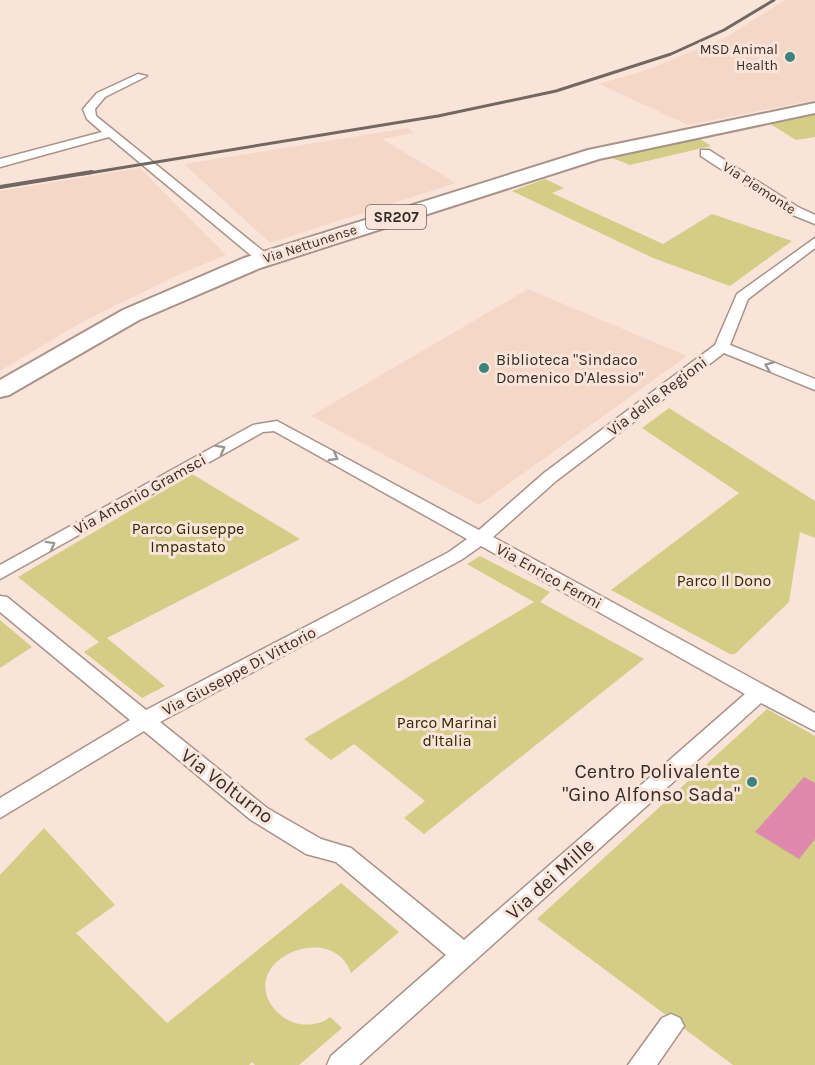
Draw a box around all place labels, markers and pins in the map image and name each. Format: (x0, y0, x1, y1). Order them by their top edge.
place label: MSD Animal Health (700, 41, 778, 74)
marker: MSD Animal Health (783, 50, 797, 64)
place label: Biblioteca "Sindaco Domenico D'Alessio" (496, 350, 644, 387)
marker: Biblioteca "Sindaco Domenico D'Alessio" (477, 361, 491, 375)
place label: Centro Polivalente "Gino Alfonso Sada" (562, 760, 740, 806)
marker: Centro Polivalente "Gino Alfonso Sada" (745, 775, 759, 789)

